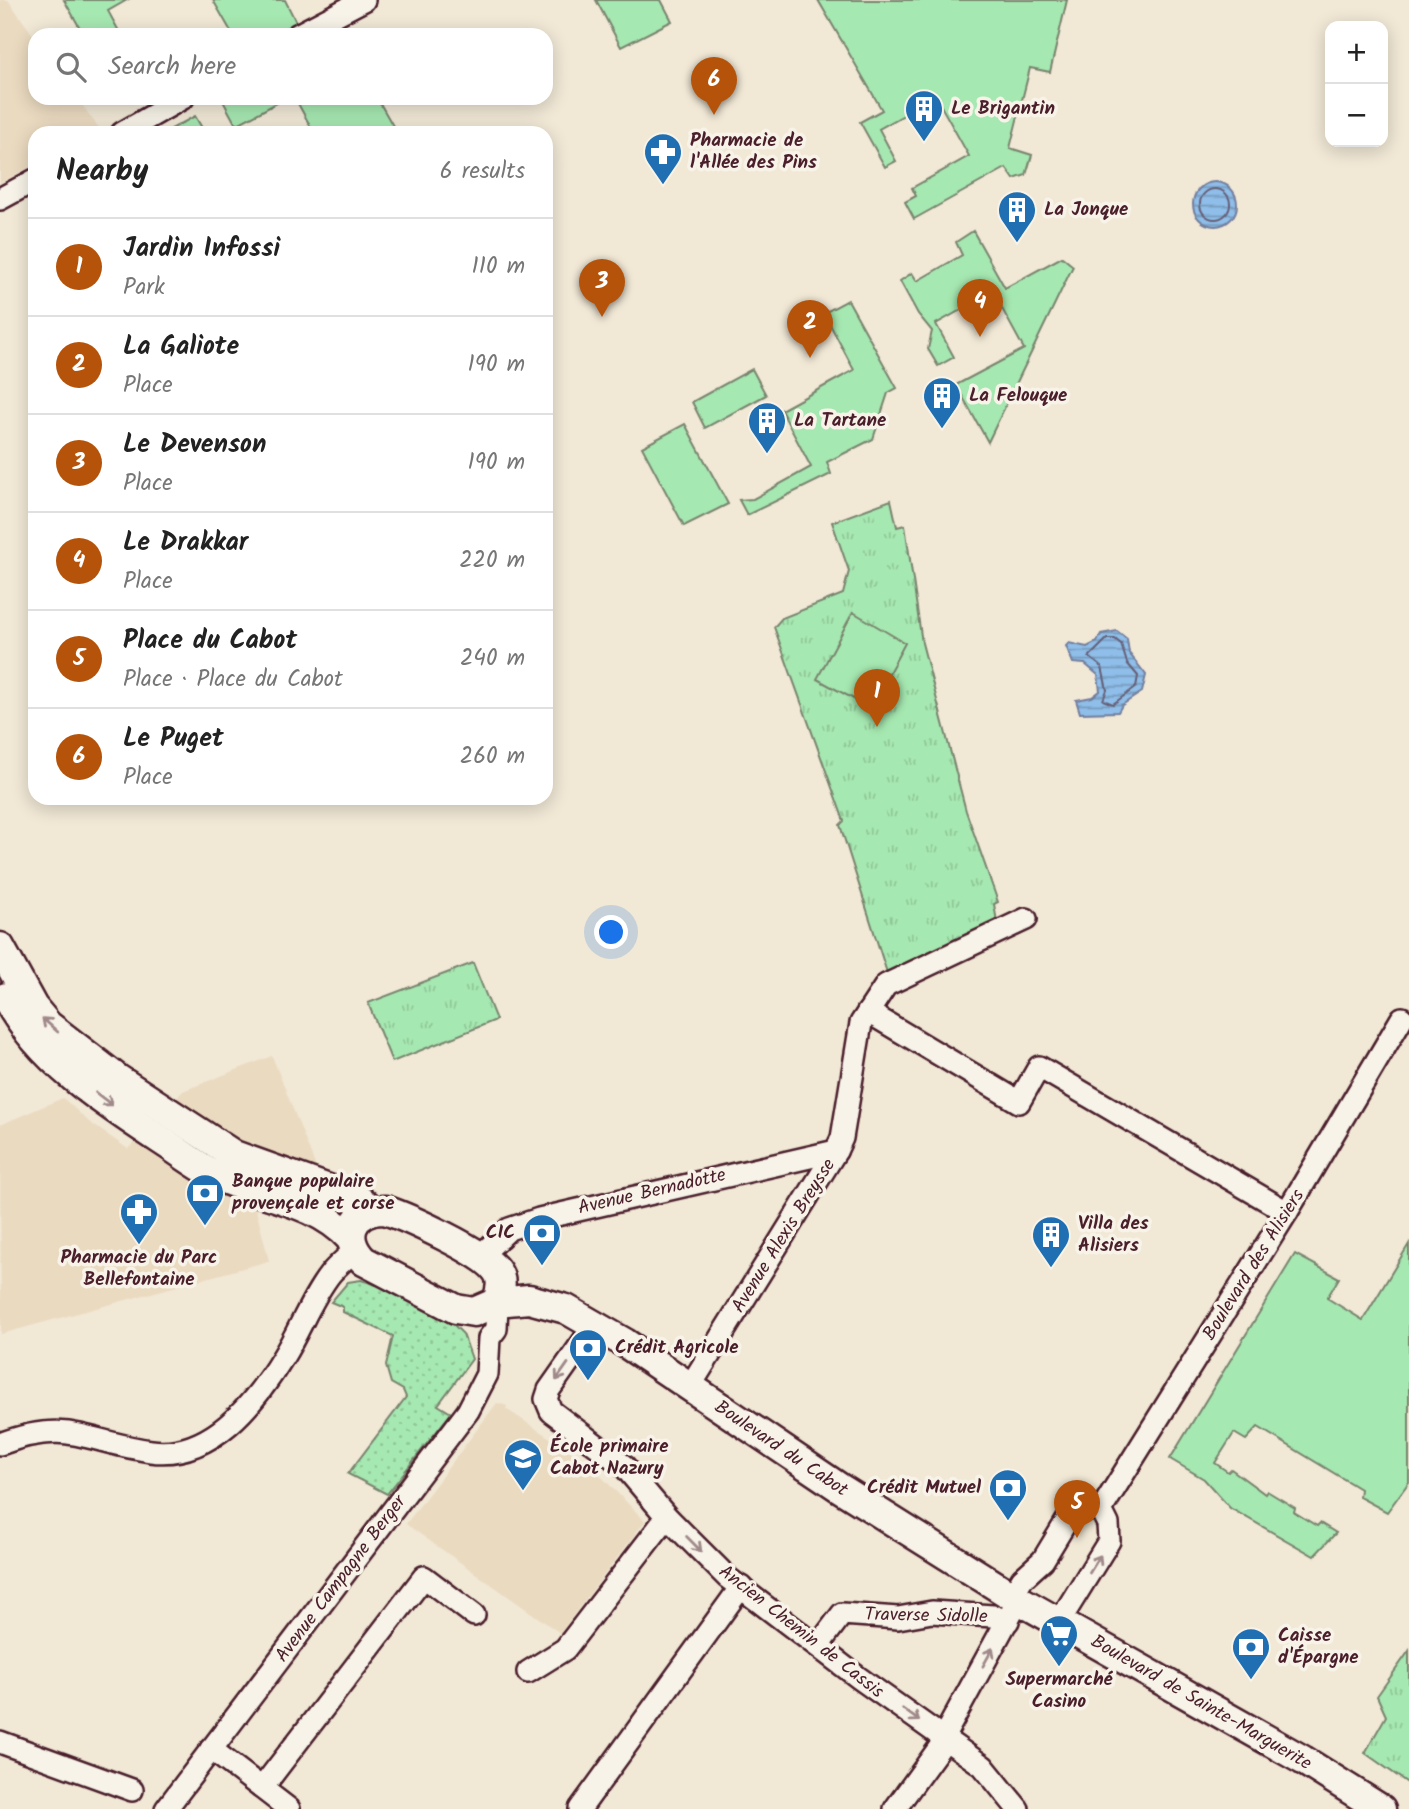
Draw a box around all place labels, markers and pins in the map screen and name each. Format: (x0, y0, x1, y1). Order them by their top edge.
pin: 6 (691, 57, 737, 115)
building icon: Le Brigantin (903, 88, 945, 143)
place label: Le Brigantin (951, 94, 1055, 124)
place label: Pharmacie de l'Allée des Pins (690, 126, 817, 178)
pharmacy icon: Pharmacie de l'Allée des Pins (642, 131, 684, 186)
building icon: La Jonque (996, 189, 1038, 244)
place label: La Jonque (1044, 195, 1128, 225)
pin: 3 (579, 259, 625, 317)
pin: 4 (957, 279, 1003, 337)
pin: 2 (787, 300, 833, 358)
building icon: La Felouque (921, 375, 963, 430)
place label: La Felouque (969, 381, 1067, 411)
building icon: La Tartane (746, 400, 788, 455)
place label: La Tartane (794, 406, 886, 436)
pin: 1 (854, 669, 900, 727)
place label: Banque populaire provençale et corse (231, 1167, 394, 1219)
bank icon: Banque populaire provençale et corse (184, 1172, 226, 1227)
pharmacy icon: Pharmacie du Parc Bellefontaine (118, 1191, 160, 1246)
place label: Villa des Alisiers (1078, 1209, 1149, 1261)
bank icon: CIC (521, 1212, 563, 1267)
building icon: Villa des Alisiers (1030, 1214, 1072, 1269)
place label: CIC (486, 1218, 515, 1248)
place label: Pharmacie du Parc Bellefontaine (61, 1243, 217, 1295)
bank icon: Crédit Agricole (567, 1327, 609, 1382)
place label: Crédit Agricole (615, 1333, 739, 1363)
place label: École primaire Cabot Nazury (550, 1432, 668, 1484)
school or university icon: École primaire Cabot Nazury (502, 1437, 544, 1492)
bank icon: Crédit Mutuel (987, 1467, 1029, 1522)
place label: Crédit Mutuel (867, 1473, 982, 1503)
pin: 5 (1054, 1480, 1100, 1538)
supermarket icon: Supermarché Casino (1038, 1613, 1080, 1668)
place label: Caisse d'Épargne (1278, 1621, 1359, 1673)
bank icon: Caisse d'Épargne (1230, 1626, 1272, 1681)
place label: Supermarché Casino (1006, 1665, 1114, 1717)

